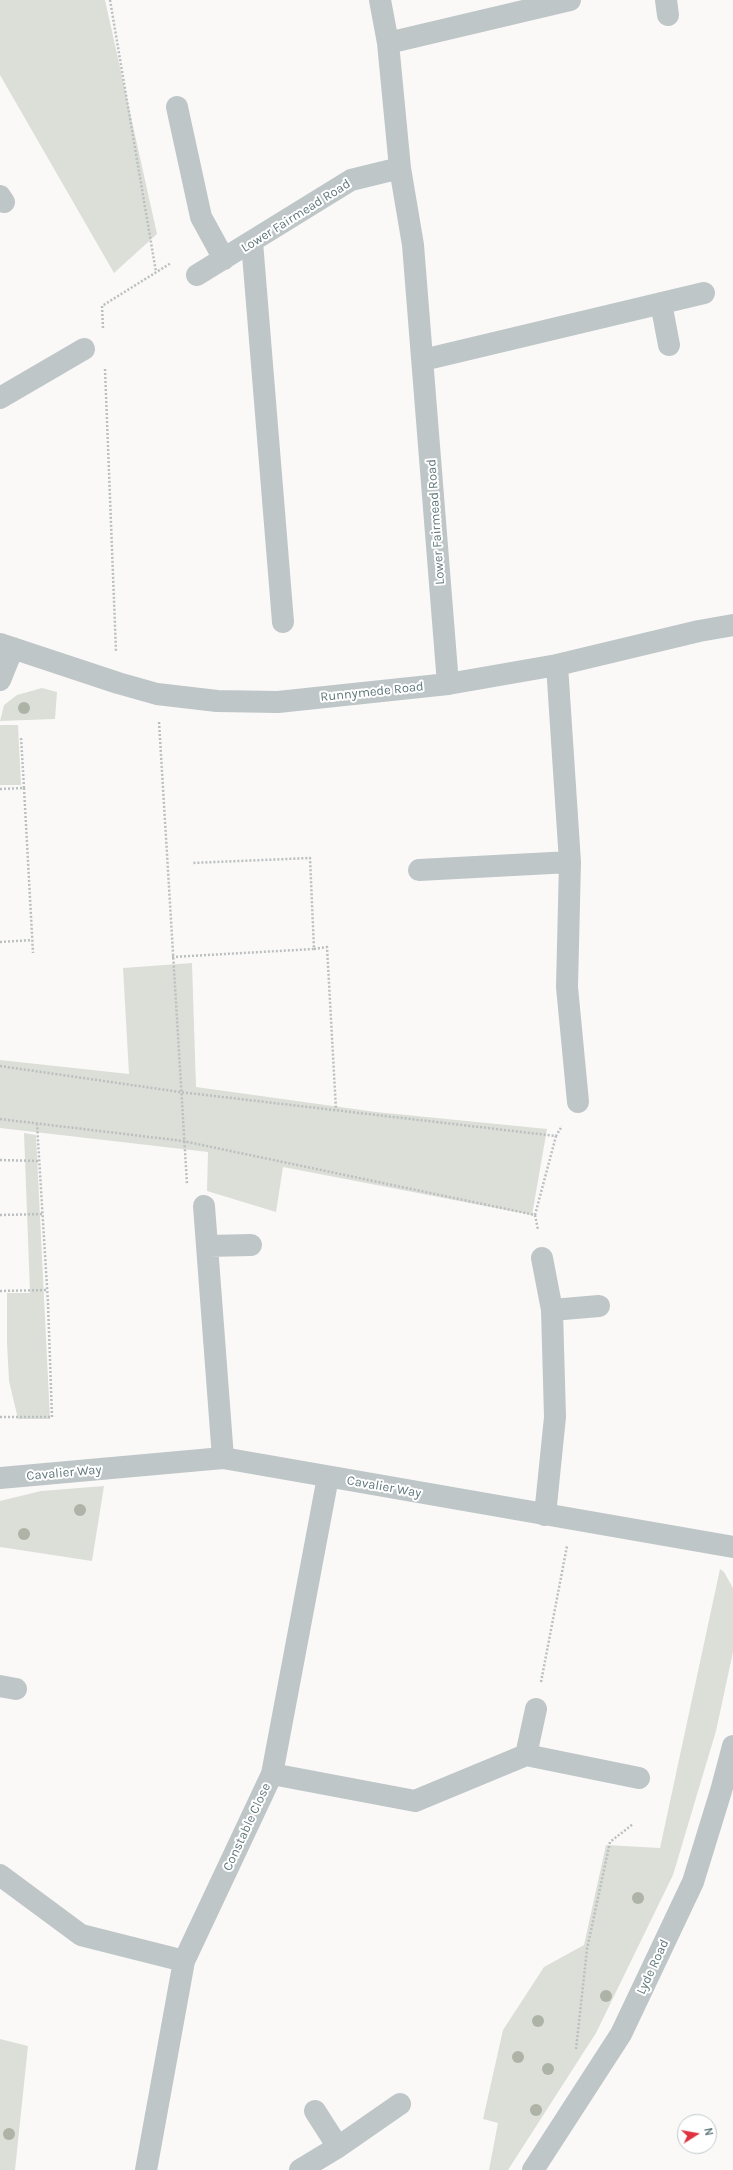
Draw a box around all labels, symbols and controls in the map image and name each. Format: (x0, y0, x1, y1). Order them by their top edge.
street label: Lower Fairmead Road (238, 176, 354, 256)
street label: Lower Fairmead Road (424, 459, 448, 585)
street label: Runnymede Road (320, 679, 424, 705)
street label: Cavalier Way (26, 1462, 102, 1484)
street label: Cavalier Way (346, 1473, 422, 1501)
street label: Constable Close (220, 1781, 274, 1873)
street label: Lyde Road (633, 1937, 673, 1997)
north arrow (677, 2114, 717, 2154)
text: N (701, 2127, 715, 2137)

